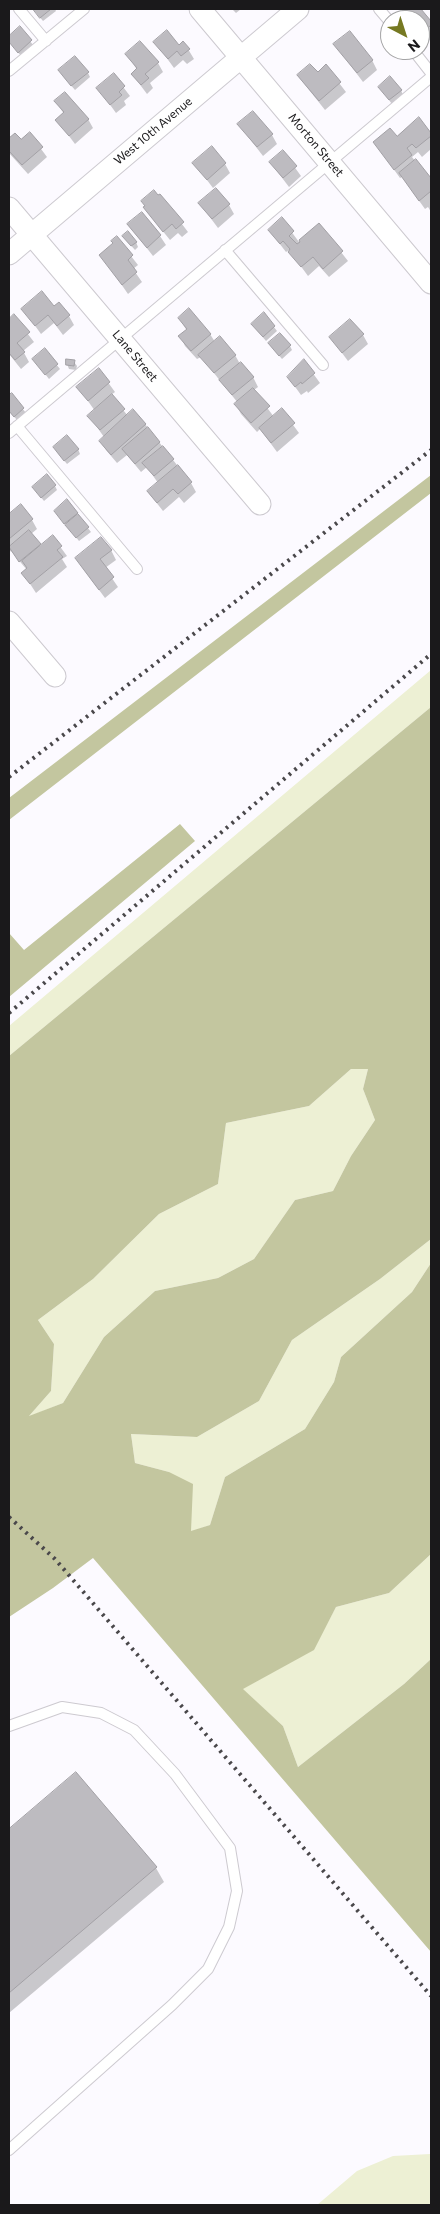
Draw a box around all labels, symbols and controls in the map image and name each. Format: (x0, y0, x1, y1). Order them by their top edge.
north arrow (380, 10, 430, 60)
text: N (405, 36, 424, 56)
street label: West 10th Avenue (111, 94, 195, 168)
street label: Morton Street (285, 110, 347, 180)
street label: Lane Street (109, 327, 161, 385)

